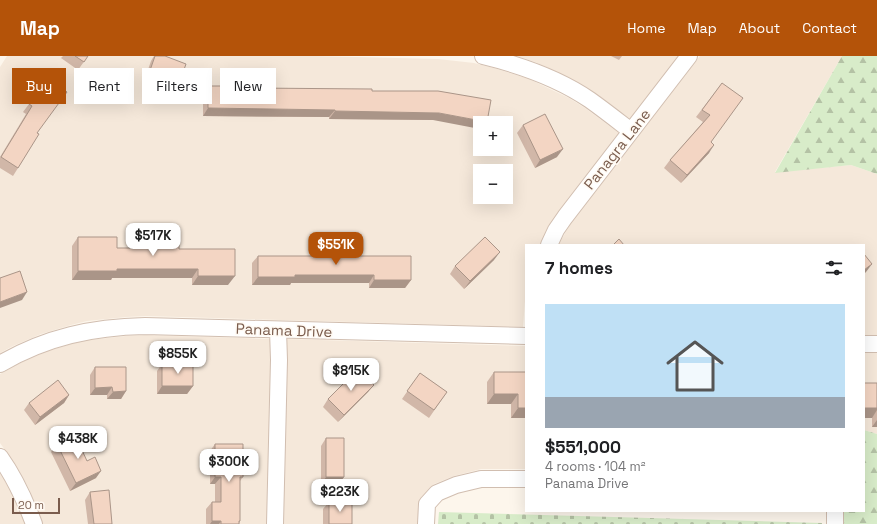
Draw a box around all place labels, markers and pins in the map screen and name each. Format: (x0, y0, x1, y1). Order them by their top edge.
pin: $517K (125, 223, 181, 257)
pin: $551K (308, 232, 364, 266)
pin: $855K (150, 341, 206, 375)
pin: $815K (323, 358, 379, 392)
pin: $438K (50, 426, 106, 460)
pin: $300K (201, 449, 257, 483)
pin: $223K (312, 479, 368, 513)

